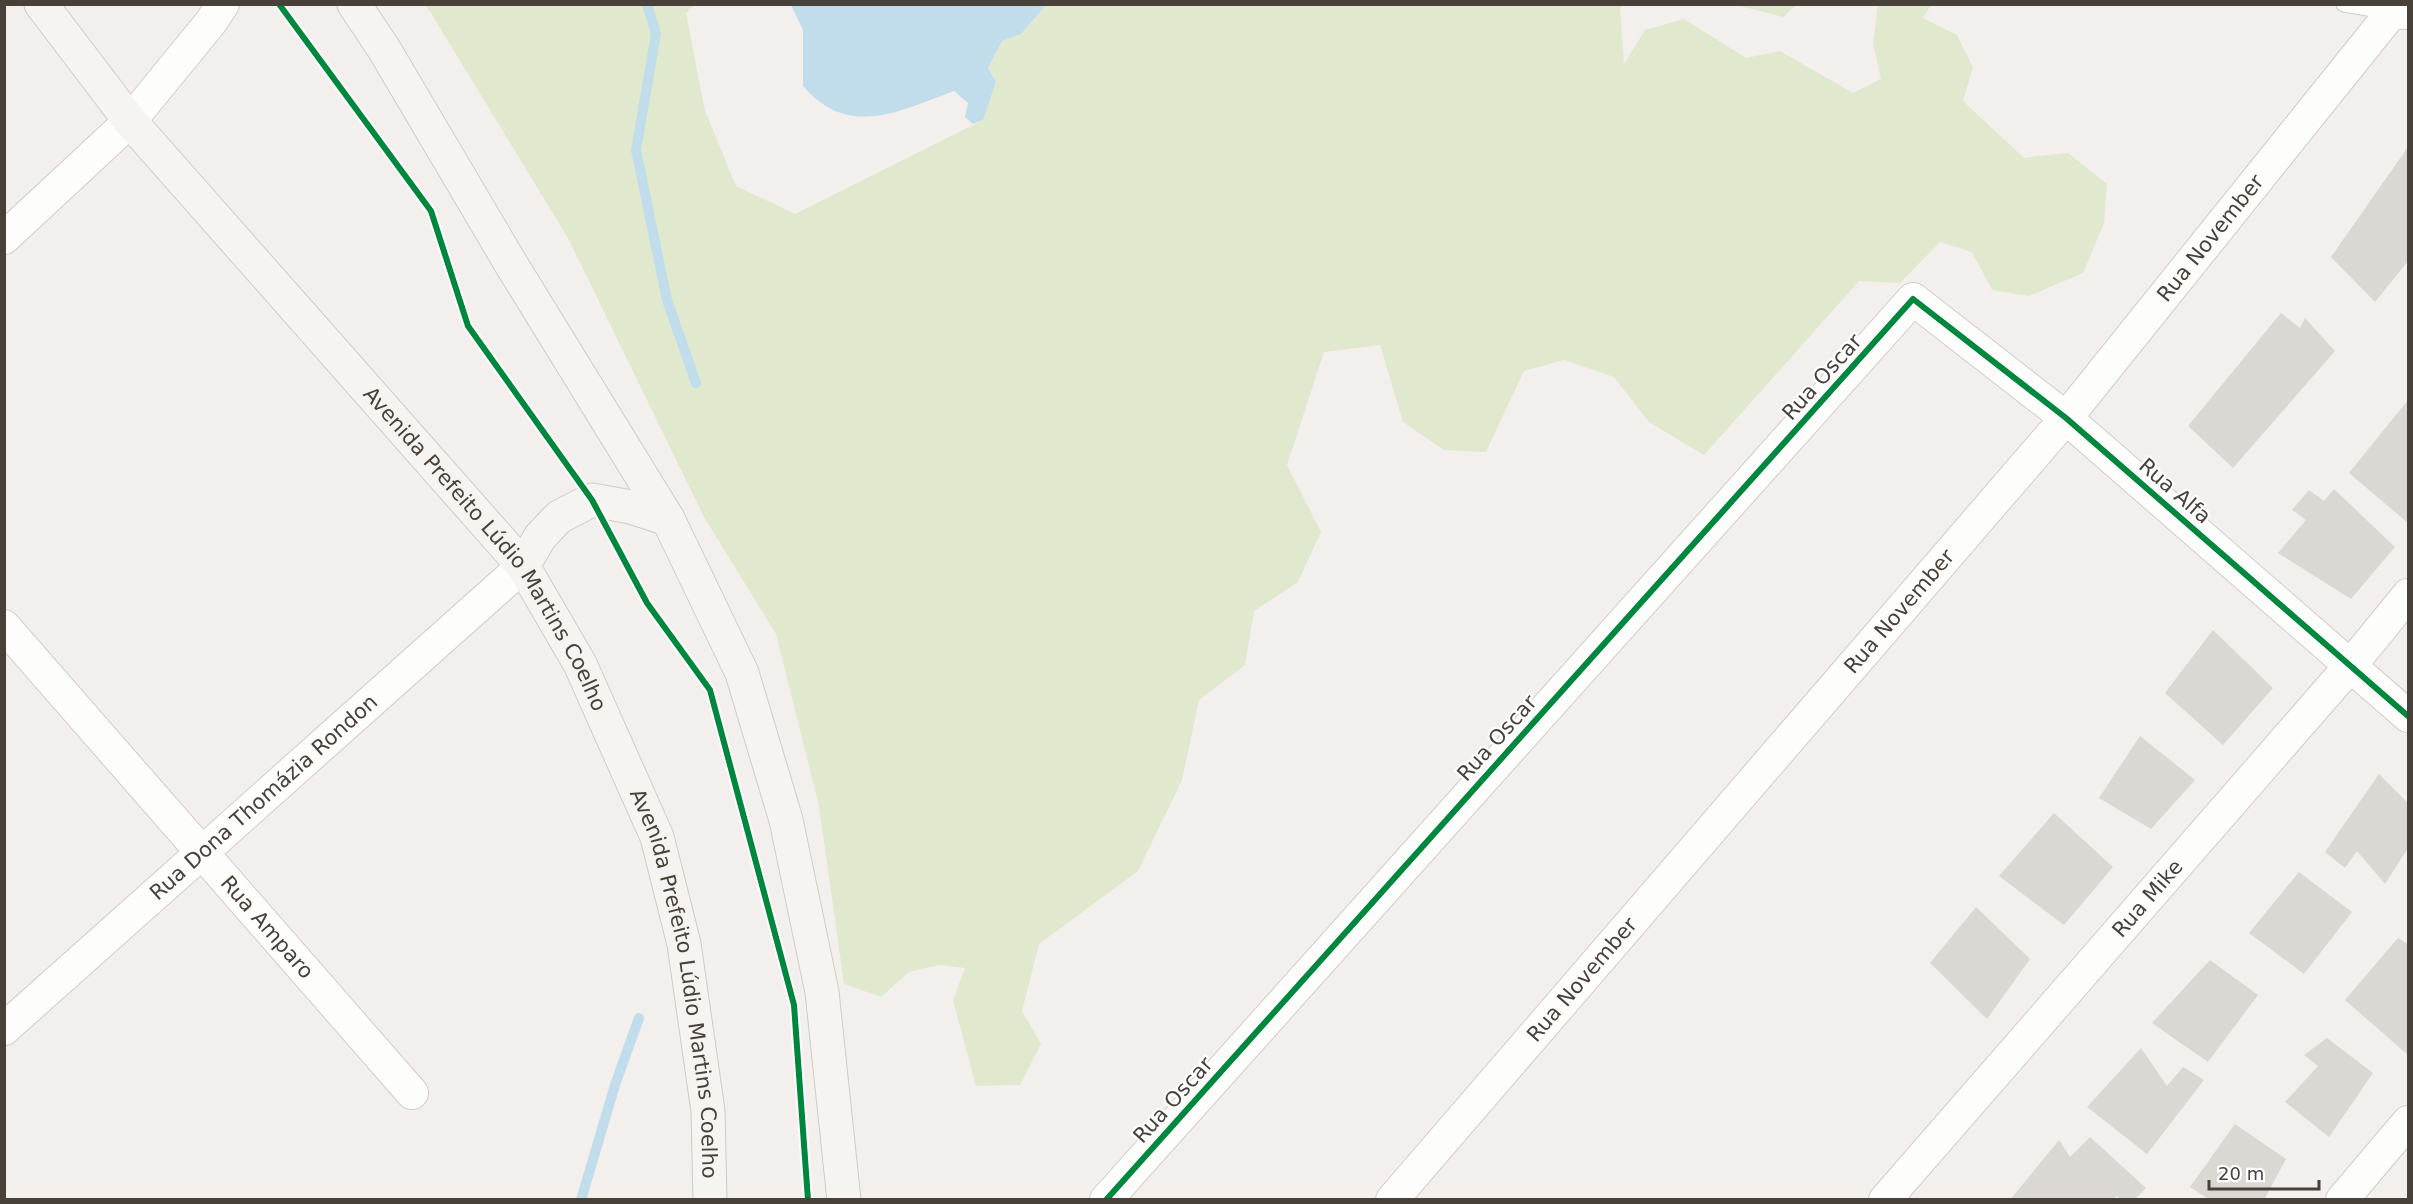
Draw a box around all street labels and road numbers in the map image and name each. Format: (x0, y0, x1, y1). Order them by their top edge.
street label: Rua November (2152, 170, 2269, 306)
street label: Rua Oscar (1777, 329, 1867, 425)
street label: Avenida Prefeito Lúdio Martins Coelho (358, 382, 611, 715)
street label: Rua Alfa (2134, 453, 2216, 529)
street label: Rua November (1839, 544, 1959, 678)
street label: Rua Dona Thomázia Rondon (145, 690, 382, 905)
street label: Rua Oscar (1452, 690, 1542, 786)
street label: Avenida Prefeito Lúdio Martins Coelho (625, 785, 722, 1179)
street label: Rua Mike (2107, 855, 2188, 942)
street label: Rua Amparo (216, 871, 319, 984)
street label: Rua November (1522, 912, 1642, 1046)
street label: Rua Oscar (1128, 1052, 1218, 1148)

